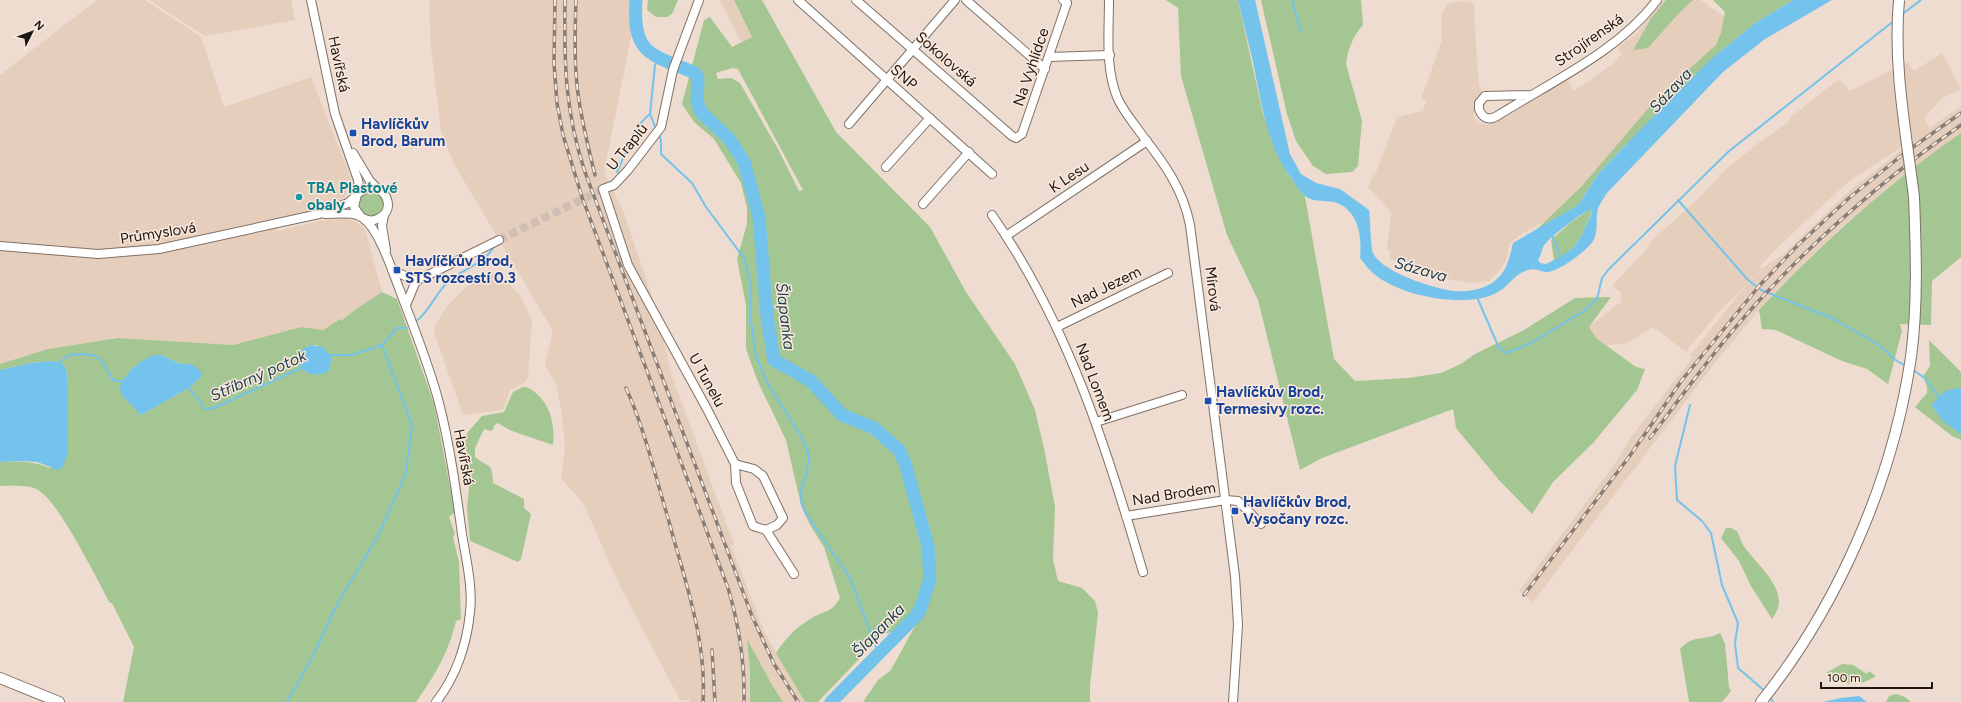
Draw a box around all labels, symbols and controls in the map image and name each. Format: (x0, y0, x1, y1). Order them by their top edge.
street label: Strojírenská (1551, 10, 1627, 70)
north arrow (12, 12, 52, 52)
text: N (31, 18, 47, 33)
street label: Na Vyhlídce (1009, 26, 1053, 108)
street label: Sokolovská (912, 28, 980, 90)
street label: Havířská (324, 34, 354, 94)
street label: SNP (887, 61, 921, 94)
water label: Sázava (1645, 64, 1696, 117)
place label: Havlíčkův Brod, Barum (361, 115, 445, 150)
street label: U Traplů (603, 120, 651, 174)
marker: Havlíčkův Brod, Barum (348, 128, 358, 138)
street label: K Lesu (1046, 157, 1092, 197)
place label: TBA Plastové obaly (307, 179, 398, 214)
marker: TBA Plastové obaly (294, 192, 304, 202)
street label: Průmyslová (119, 218, 197, 248)
place label: Havlíčkův Brod, STS rozcestí 0.3 (405, 252, 516, 287)
water label: Sázava (1392, 253, 1449, 286)
street label: Nad Jezem (1068, 262, 1144, 312)
marker: Havlíčkův Brod, STS rozcestí 0.3 (392, 265, 402, 275)
street label: Mírová (1201, 266, 1225, 312)
water label: Šlapanka (772, 281, 799, 351)
street label: Nad Lomem (1072, 341, 1118, 423)
water label: Stříbrný potok (207, 345, 310, 405)
street label: U Tunelu (685, 350, 729, 410)
place label: Havlíčkův Brod, Termesivy rozc. (1216, 383, 1324, 418)
marker: Havlíčkův Brod, Termesivy rozc. (1203, 396, 1213, 406)
street label: Havířská (450, 427, 478, 487)
street label: Nad Brodem (1131, 479, 1217, 509)
place label: Havlíčkův Brod, Vysočany rozc. (1243, 493, 1351, 528)
marker: Havlíčkův Brod, Vysočany rozc. (1230, 506, 1240, 516)
water label: Šlapanka (848, 599, 909, 661)
scale bar (1821, 664, 1932, 690)
text: 100 m (1827, 671, 1861, 685)

